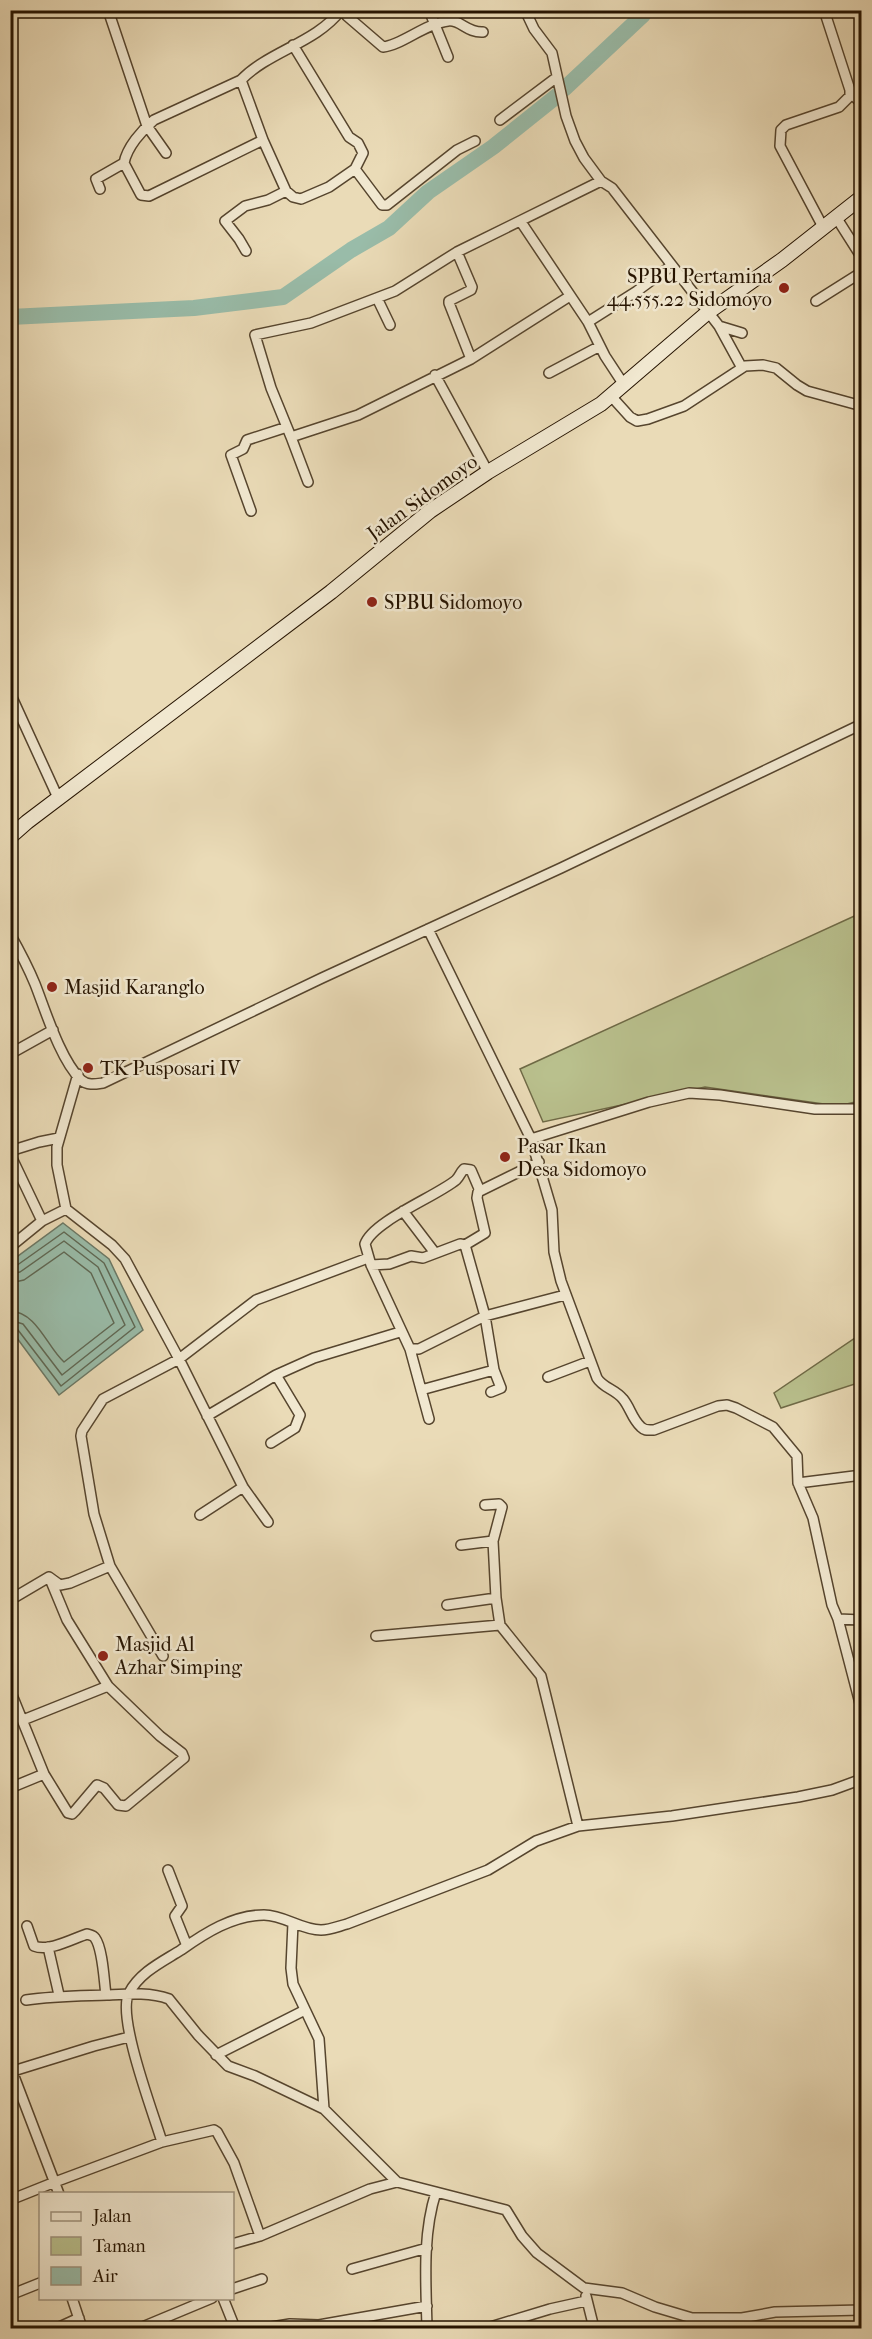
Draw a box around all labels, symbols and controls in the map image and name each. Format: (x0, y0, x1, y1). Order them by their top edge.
place label: SPBU Pertamina 44.555.22 Sidomoyo (607, 265, 773, 311)
marker: SPBU Pertamina 44.555.22 Sidomoyo (777, 281, 791, 295)
street label: Jalan Sidomoyo (361, 450, 482, 546)
place label: SPBU Sidomoyo (384, 591, 523, 614)
marker: SPBU Sidomoyo (365, 595, 379, 609)
place label: Masjid Karanglo (64, 976, 205, 999)
marker: Masjid Karanglo (45, 980, 59, 994)
place label: TK Pusposari IV (100, 1057, 241, 1080)
marker: TK Pusposari IV (81, 1061, 95, 1075)
place label: Pasar Ikan Desa Sidomoyo (517, 1135, 647, 1181)
marker: Pasar Ikan Desa Sidomoyo (498, 1150, 512, 1164)
place label: Masjid Al Azhar Simping (114, 1633, 242, 1679)
marker: Masjid Al Azhar Simping (96, 1649, 110, 1663)
legend (39, 2192, 234, 2300)
text: Jalan (91, 2206, 132, 2227)
text: Taman (93, 2236, 146, 2257)
text: Air (92, 2266, 118, 2287)

